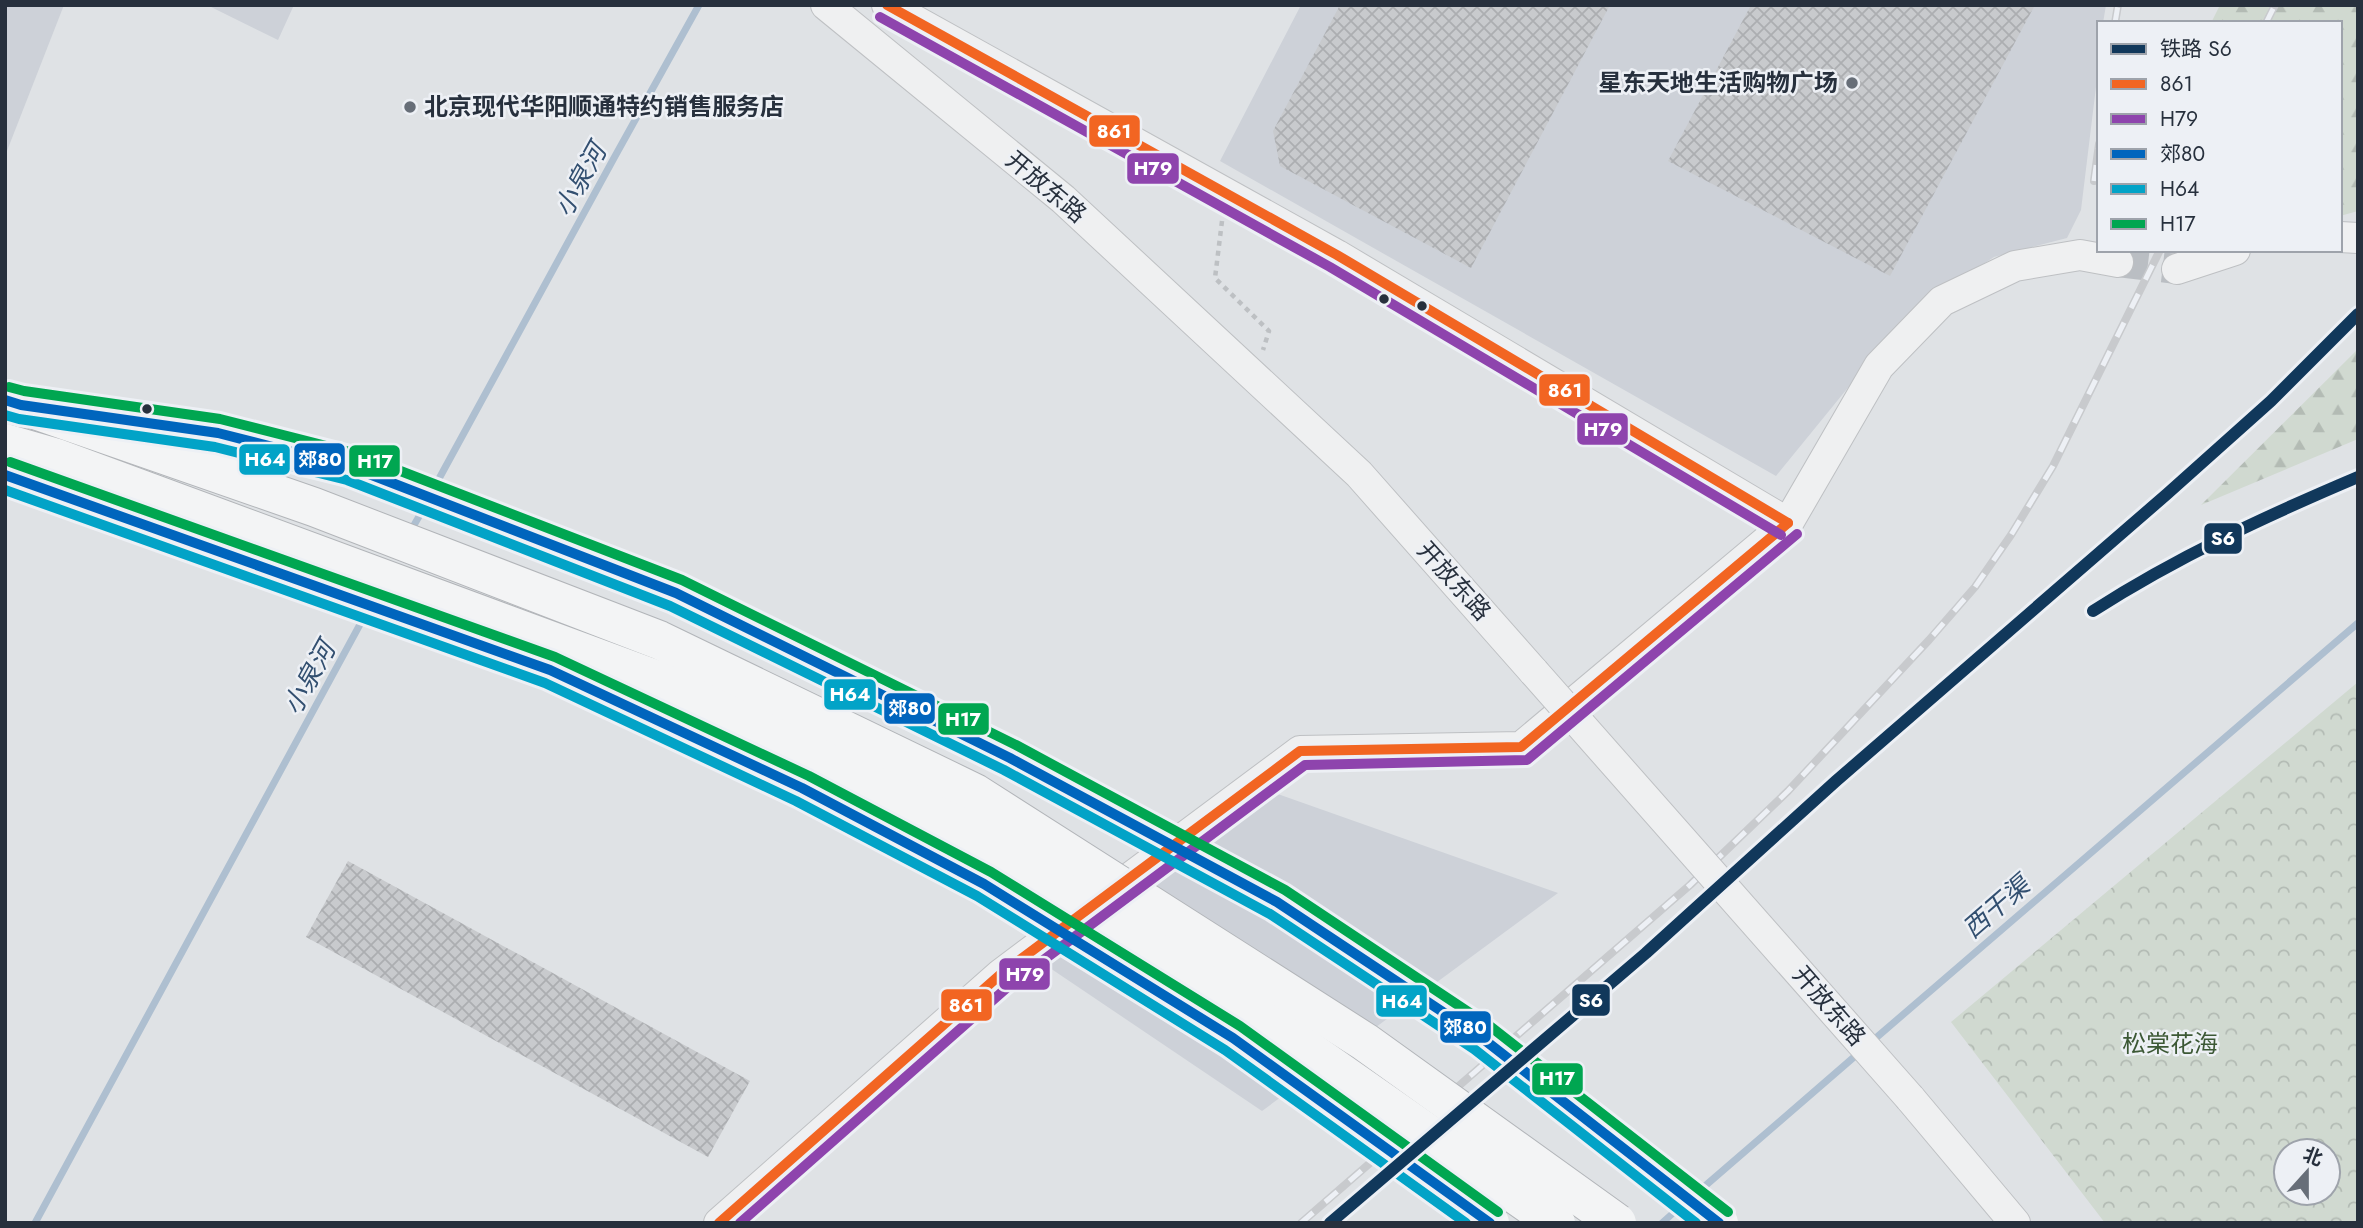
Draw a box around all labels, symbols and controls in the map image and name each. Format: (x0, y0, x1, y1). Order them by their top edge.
legend (2097, 21, 2342, 252)
text: 铁路 S6 (2160, 34, 2232, 64)
place label: 星东天地生活购物广场 (1598, 65, 1838, 100)
text: 861 (2160, 69, 2193, 99)
marker: 星东天地生活购物广场 (1844, 75, 1860, 91)
place label: 北京现代华阳顺通特约销售服务店 (424, 89, 784, 124)
marker: 北京现代华阳顺通特约销售服务店 (402, 99, 418, 115)
text: H79 (2160, 104, 2198, 134)
line badge: 861 (1088, 114, 1141, 148)
text: 861 (1097, 118, 1131, 145)
water label: 小泉河 (544, 132, 618, 223)
text: 郊80 (2160, 139, 2205, 169)
street label: 开放东路 (998, 142, 1094, 231)
line badge: H79 (1126, 152, 1180, 185)
text: H79 (1133, 155, 1173, 182)
text: H64 (2160, 174, 2199, 204)
text: H17 (2160, 209, 2196, 239)
unlabelled marker (1377, 292, 1391, 306)
unlabelled marker (1415, 299, 1429, 313)
line badge: 861 (1538, 373, 1591, 407)
text: 861 (1548, 377, 1582, 404)
unlabelled marker (140, 402, 154, 416)
line badge: H79 (1576, 412, 1629, 446)
text: H79 (1583, 416, 1623, 443)
line badge: 郊80 (293, 442, 346, 476)
line badge: H64 (238, 443, 291, 476)
line badge: H17 (348, 444, 401, 478)
text: H64 (245, 446, 285, 473)
text: 郊80 (298, 446, 342, 473)
text: H17 (357, 448, 394, 475)
line badge: S6 (2203, 522, 2243, 555)
text: S6 (2211, 525, 2235, 552)
street label: 开放东路 (1409, 533, 1499, 628)
water label: 小泉河 (273, 630, 347, 721)
line badge: H64 (823, 678, 877, 711)
text: H64 (830, 681, 870, 708)
line badge: 郊80 (883, 692, 936, 725)
text: 郊80 (888, 695, 932, 722)
line badge: H17 (937, 702, 990, 736)
text: H17 (945, 706, 982, 733)
water label: 西干渠 (1954, 864, 2041, 947)
line badge: H79 (998, 957, 1051, 991)
street label: 开放东路 (1785, 958, 1874, 1053)
text: H79 (1005, 961, 1045, 988)
line badge: S6 (1571, 983, 1611, 1017)
line badge: H64 (1375, 984, 1428, 1018)
text: S6 (1579, 987, 1603, 1014)
line badge: 861 (940, 988, 993, 1022)
text: H64 (1382, 988, 1422, 1015)
text: 861 (949, 992, 983, 1019)
line badge: 郊80 (1439, 1010, 1492, 1044)
text: 郊80 (1443, 1014, 1487, 1041)
park label: 松棠花海 (2122, 1026, 2218, 1061)
line badge: H17 (1531, 1062, 1584, 1096)
text: H17 (1539, 1065, 1576, 1092)
north arrow (2272, 1137, 2342, 1207)
text: 北 (2299, 1141, 2327, 1173)

